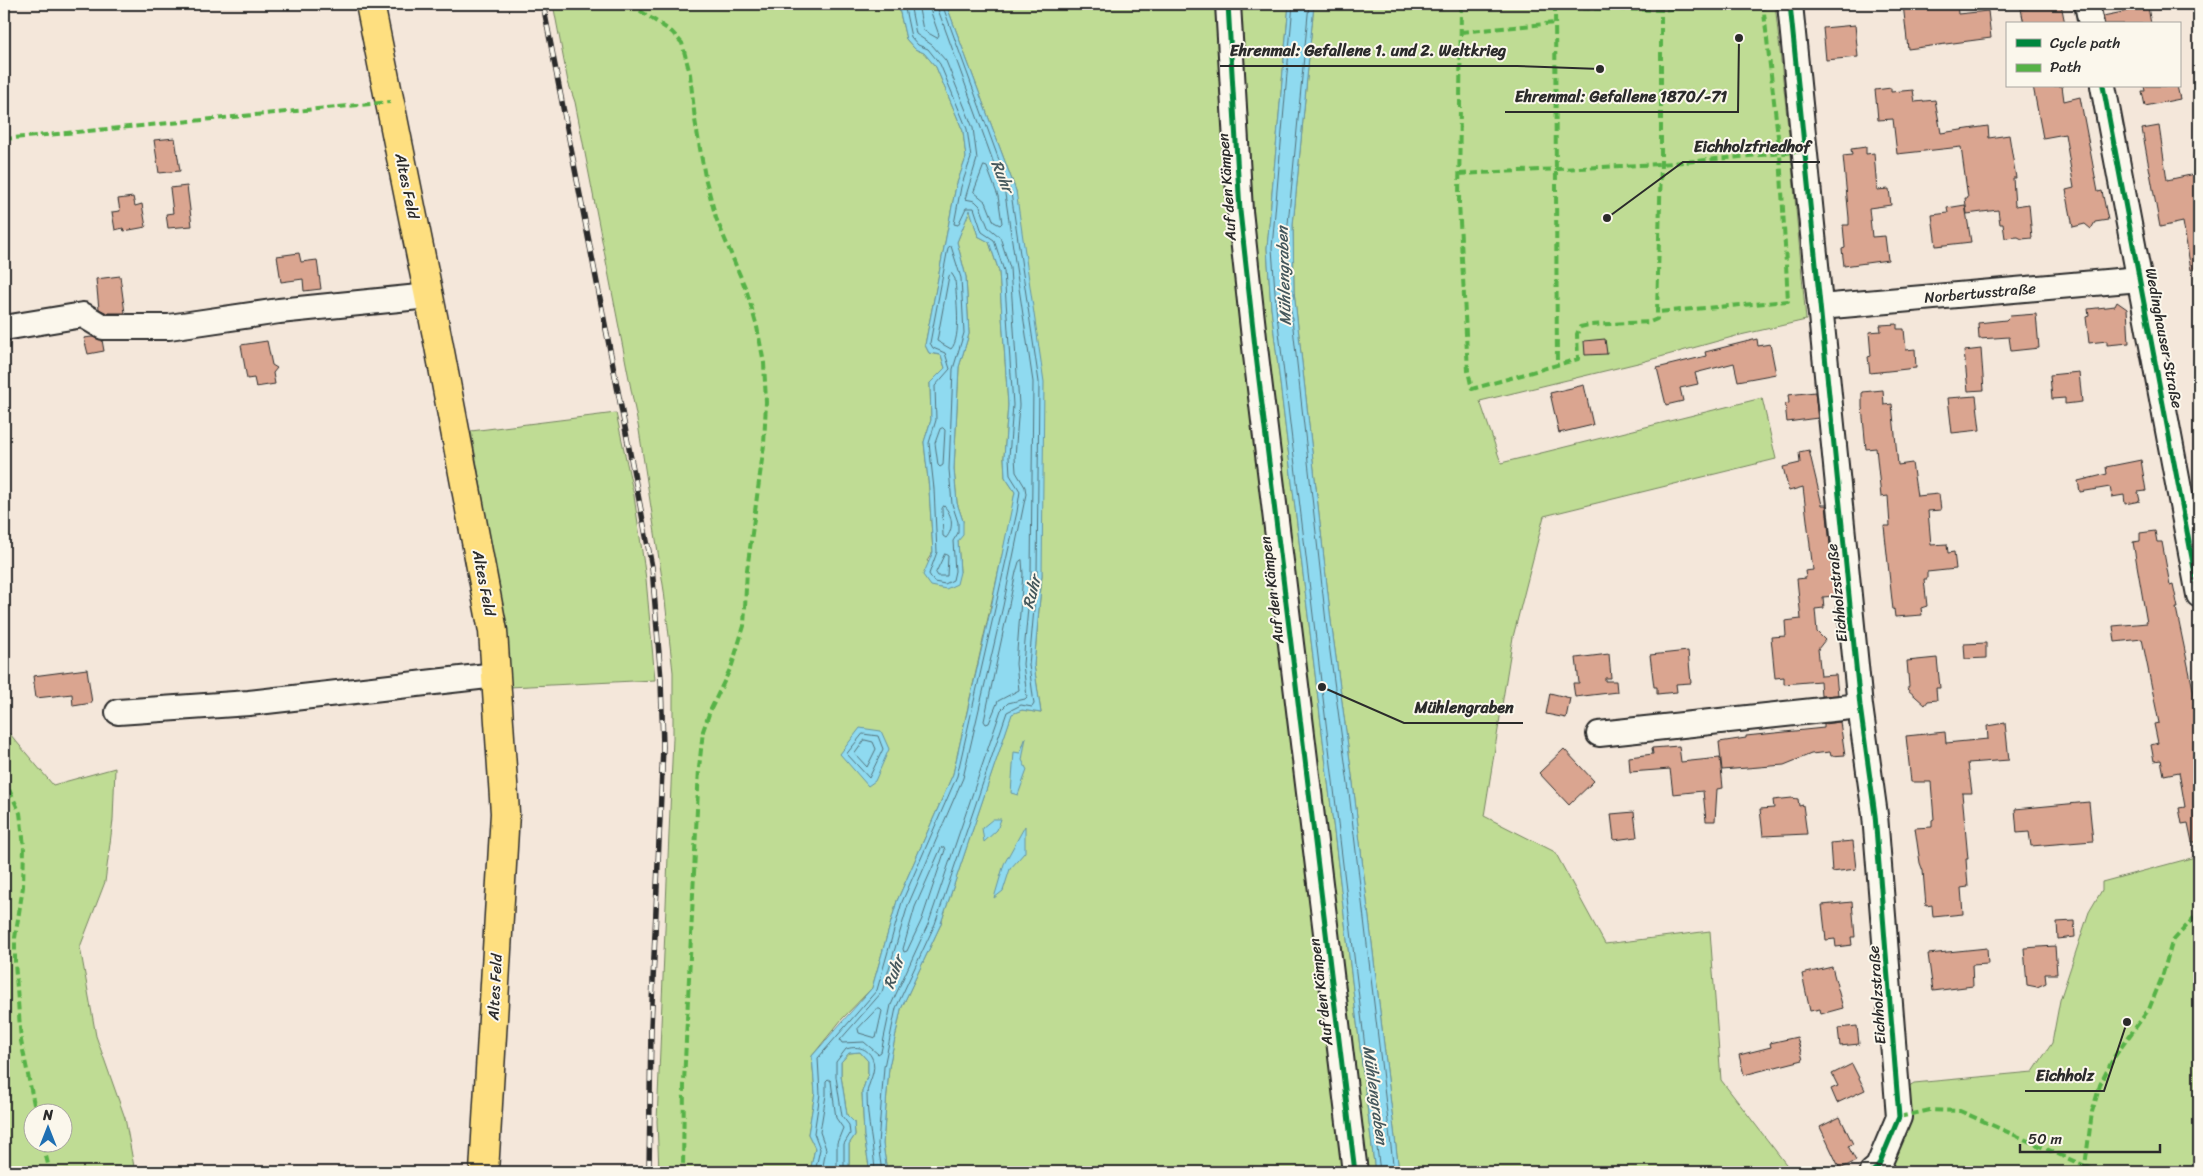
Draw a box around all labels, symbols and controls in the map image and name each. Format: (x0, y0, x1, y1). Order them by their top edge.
legend (2006, 22, 2180, 88)
text: Cycle path (2050, 30, 2121, 56)
callout: Ehrenmal: Gefallene 1. und 2. Weltkrieg (1220, 35, 1517, 66)
text: Ehrenmal: Gefallene 1. und 2. Weltkrieg (1230, 36, 1507, 65)
text: Path (2050, 54, 2081, 80)
callout: Ehrenmal: Gefallene 1870/-71 (1505, 81, 1738, 112)
text: Ehrenmal: Gefallene 1870/-71 (1515, 82, 1727, 111)
callout: Eichholzfriedhof (1683, 131, 1820, 162)
street label: Auf den Kämpen (1210, 132, 1244, 243)
text: Eichholzfriedhof (1694, 132, 1813, 161)
street label: Altes Feld (387, 150, 427, 222)
water label: Ruhr (983, 155, 1024, 200)
water label: Mühlengraben (1267, 224, 1300, 326)
street label: Wedinghauser Straße (2138, 265, 2190, 411)
street label: Norbertusstraße (1923, 275, 2037, 311)
street label: Auf den Kämpen (1253, 535, 1292, 646)
street label: Eichholzstraße (1819, 542, 1855, 644)
street label: Altes Feld (465, 547, 503, 619)
water label: Ruhr (1013, 569, 1050, 612)
callout: Mühlengraben (1404, 692, 1523, 723)
text: Mühlengraben (1413, 693, 1514, 722)
street label: Auf den Kämpen (1302, 937, 1341, 1048)
street label: Eichholzstraße (1861, 944, 1893, 1045)
water label: Ruhr (874, 948, 914, 993)
street label: Altes Feld (480, 952, 510, 1022)
water label: Mühlengraben (1354, 1044, 1397, 1148)
callout: Eichholz (2025, 1060, 2104, 1091)
text: Eichholz (2036, 1061, 2096, 1090)
text: N (42, 1103, 53, 1128)
north arrow (22, 1104, 72, 1154)
scale bar (2020, 1121, 2160, 1153)
text: 50 m (2028, 1126, 2063, 1152)

